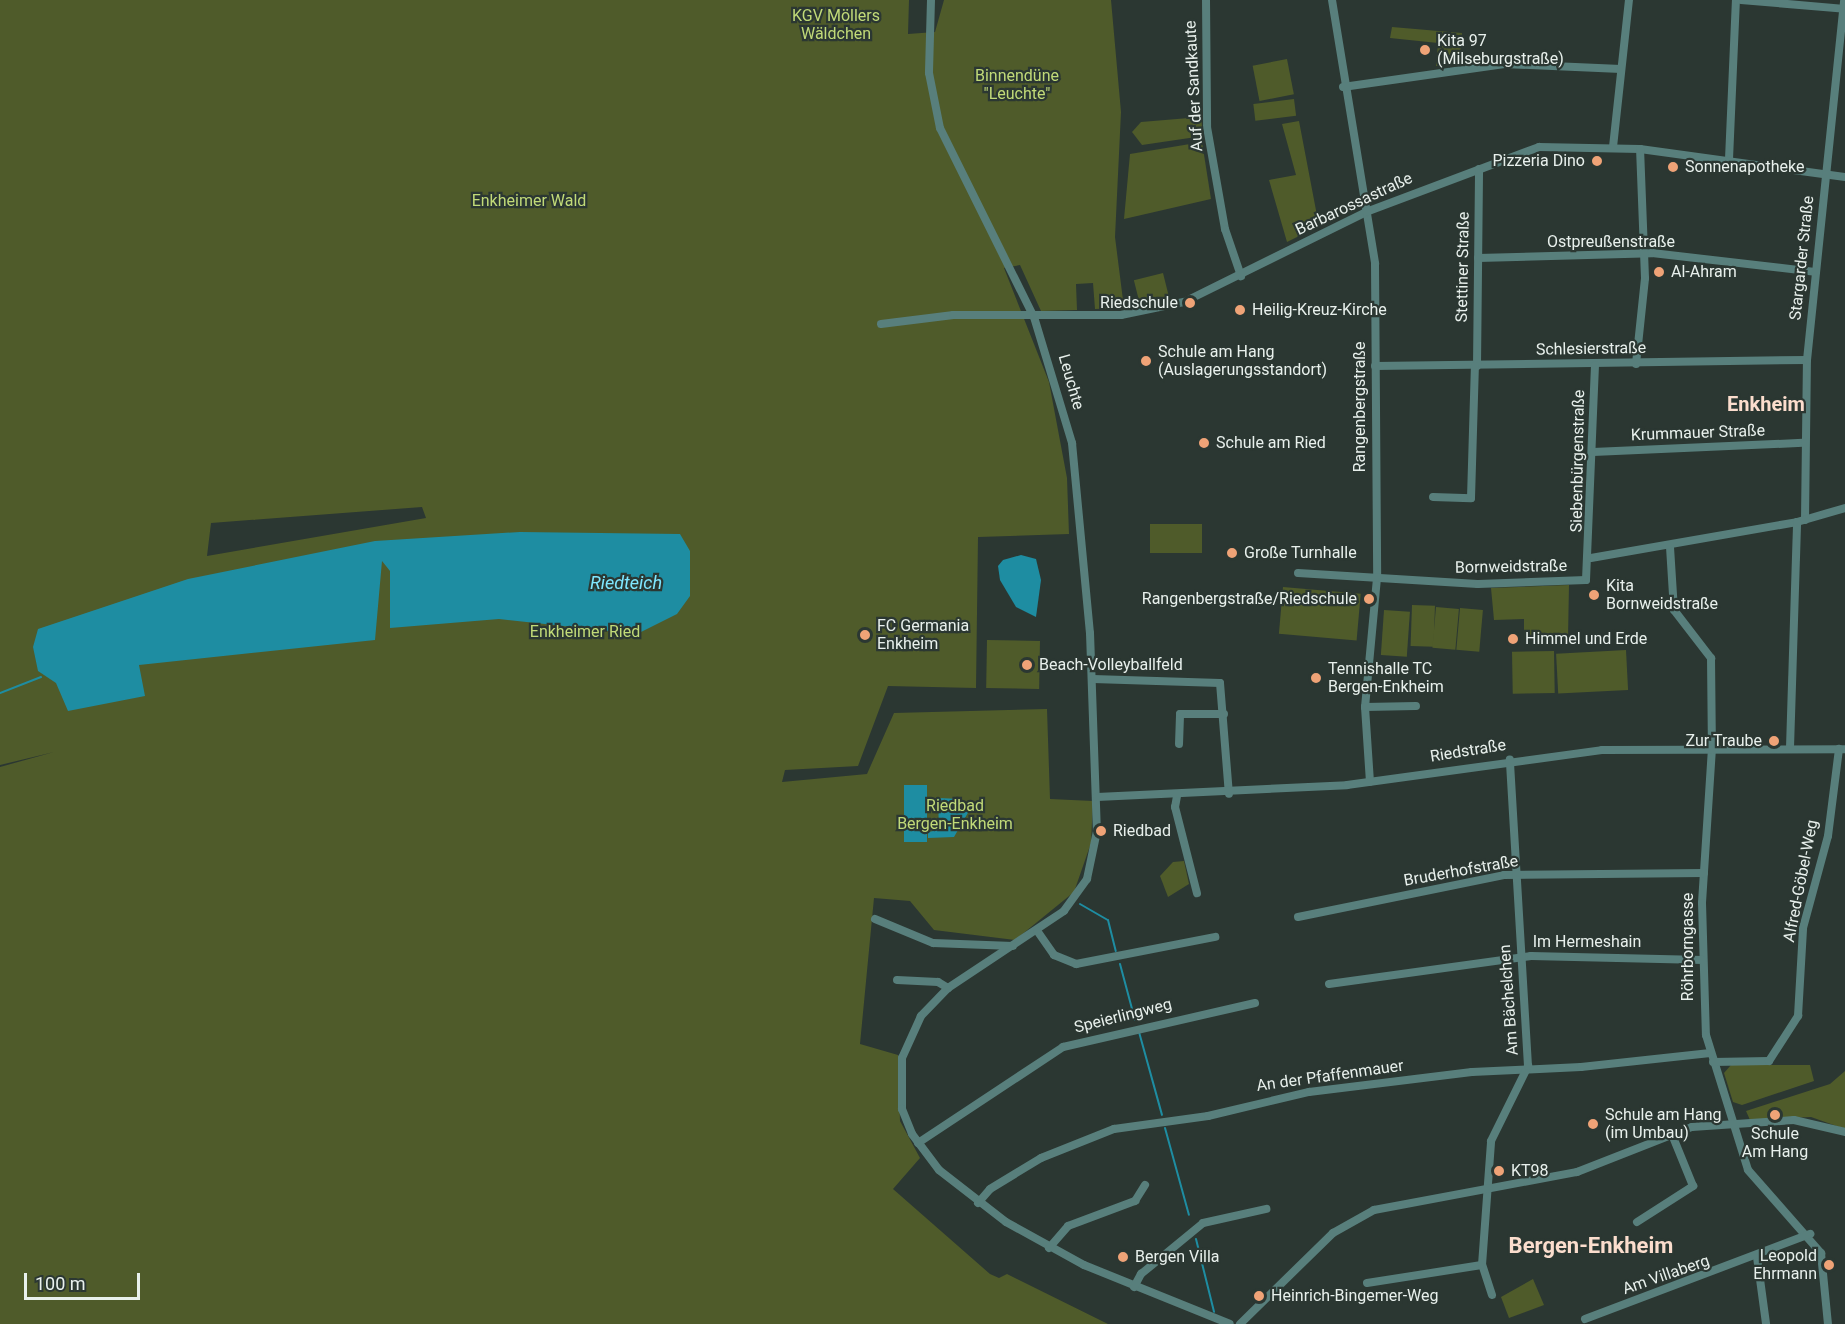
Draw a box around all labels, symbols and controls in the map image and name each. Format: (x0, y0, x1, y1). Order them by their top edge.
park label: KGV Möllers Wäldchen (792, 6, 880, 44)
street label: Auf der Sandkaute (1181, 20, 1207, 152)
place label: Kita 97 (Milseburgstraße) (1437, 31, 1564, 69)
marker: Kita 97 (Milseburgstraße) (1418, 43, 1432, 57)
park label: Binnendüne "Leuchte" (975, 66, 1059, 104)
place label: Pizzeria Dino (1492, 151, 1585, 171)
marker: Pizzeria Dino (1590, 154, 1604, 168)
place label: Sonnenapotheke (1685, 157, 1804, 177)
marker: Sonnenapotheke (1666, 160, 1680, 174)
street label: Barbarossastraße (1293, 169, 1415, 239)
park label: Enkheimer Wald (472, 191, 586, 211)
street label: Stargarder Straße (1786, 195, 1818, 321)
street label: Stettiner Straße (1452, 211, 1474, 323)
street label: Ostpreußenstraße (1547, 232, 1675, 252)
place label: Al-Ahram (1671, 262, 1737, 282)
marker: Al-Ahram (1652, 265, 1666, 279)
place label: Riedschule (1100, 293, 1178, 313)
marker: Riedschule (1183, 296, 1197, 310)
place label: Heilig-Kreuz-Kirche (1252, 300, 1387, 320)
marker: Heilig-Kreuz-Kirche (1233, 303, 1247, 317)
street label: Schlesierstraße (1536, 338, 1646, 360)
place label: Schule am Hang (Auslagerungsstandort) (1158, 342, 1327, 380)
street label: Rangenbergstraße (1350, 342, 1370, 472)
street label: Leuchte (1054, 352, 1088, 412)
marker: Schule am Hang (Auslagerungsstandort) (1139, 354, 1153, 368)
street label: Siebenbürgenstraße (1567, 389, 1589, 533)
district label: Enkheim (1727, 392, 1805, 416)
street label: Krummauer Straße (1631, 421, 1765, 445)
place label: Schule am Ried (1216, 433, 1326, 453)
marker: Schule am Ried (1197, 436, 1211, 450)
place label: Große Turnhalle (1244, 543, 1357, 563)
marker: Große Turnhalle (1225, 546, 1239, 560)
street label: Bornweidstraße (1455, 556, 1567, 578)
water label: Riedteich (590, 572, 662, 594)
place label: Kita Bornweidstraße (1606, 576, 1718, 614)
marker: Kita Bornweidstraße (1587, 588, 1601, 602)
place label: Rangenbergstraße/Riedschule (1142, 589, 1357, 609)
marker: Rangenbergstraße/Riedschule (1362, 592, 1376, 606)
place label: FC Germania Enkheim (877, 616, 969, 654)
park label: Enkheimer Ried (530, 622, 640, 642)
marker: FC Germania Enkheim (858, 628, 872, 642)
place label: Himmel und Erde (1525, 629, 1647, 649)
marker: Himmel und Erde (1506, 632, 1520, 646)
place label: Beach-Volleyballfeld (1039, 655, 1183, 675)
marker: Beach-Volleyballfeld (1020, 658, 1034, 672)
place label: Tennishalle TC Bergen-Enkheim (1328, 659, 1444, 697)
marker: Tennishalle TC Bergen-Enkheim (1309, 671, 1323, 685)
place label: Zur Traube (1685, 731, 1762, 751)
marker: Zur Traube (1767, 734, 1781, 748)
street label: Riedstraße (1429, 736, 1507, 766)
park label: Riedbad Bergen-Enkheim (897, 796, 1013, 834)
street label: Alfred-Göbel-Weg (1780, 818, 1822, 944)
place label: Riedbad (1113, 821, 1171, 841)
marker: Riedbad (1094, 824, 1108, 838)
street label: Bruderhofstraße (1402, 851, 1520, 891)
street label: Röhrborngasse (1678, 893, 1698, 1001)
street label: Im Hermeshain (1533, 932, 1641, 952)
street label: Am Bächelchen (1496, 944, 1522, 1056)
street label: Speierlingweg (1072, 995, 1174, 1037)
street label: An der Pfaffenmauer (1255, 1056, 1405, 1096)
place label: Schule am Hang (im Umbau) (1605, 1105, 1721, 1143)
marker: Schule Am Hang (1768, 1108, 1782, 1122)
marker: Schule am Hang (im Umbau) (1586, 1117, 1600, 1131)
place label: Schule Am Hang (1742, 1124, 1808, 1162)
place label: KT98 (1511, 1161, 1549, 1181)
marker: KT98 (1492, 1164, 1506, 1178)
district label: Bergen-Enkheim (1509, 1233, 1673, 1259)
place label: Leopold Ehrmann (1753, 1246, 1817, 1284)
place label: Bergen Villa (1135, 1247, 1220, 1267)
marker: Bergen Villa (1116, 1250, 1130, 1264)
street label: Am Villaberg (1620, 1251, 1712, 1299)
marker: Leopold Ehrmann (1822, 1258, 1836, 1272)
scale bar (27, 1261, 142, 1299)
text: 100 m (35, 1273, 86, 1294)
place label: Heinrich-Bingemer-Weg (1271, 1286, 1438, 1306)
marker: Heinrich-Bingemer-Weg (1252, 1289, 1266, 1303)

